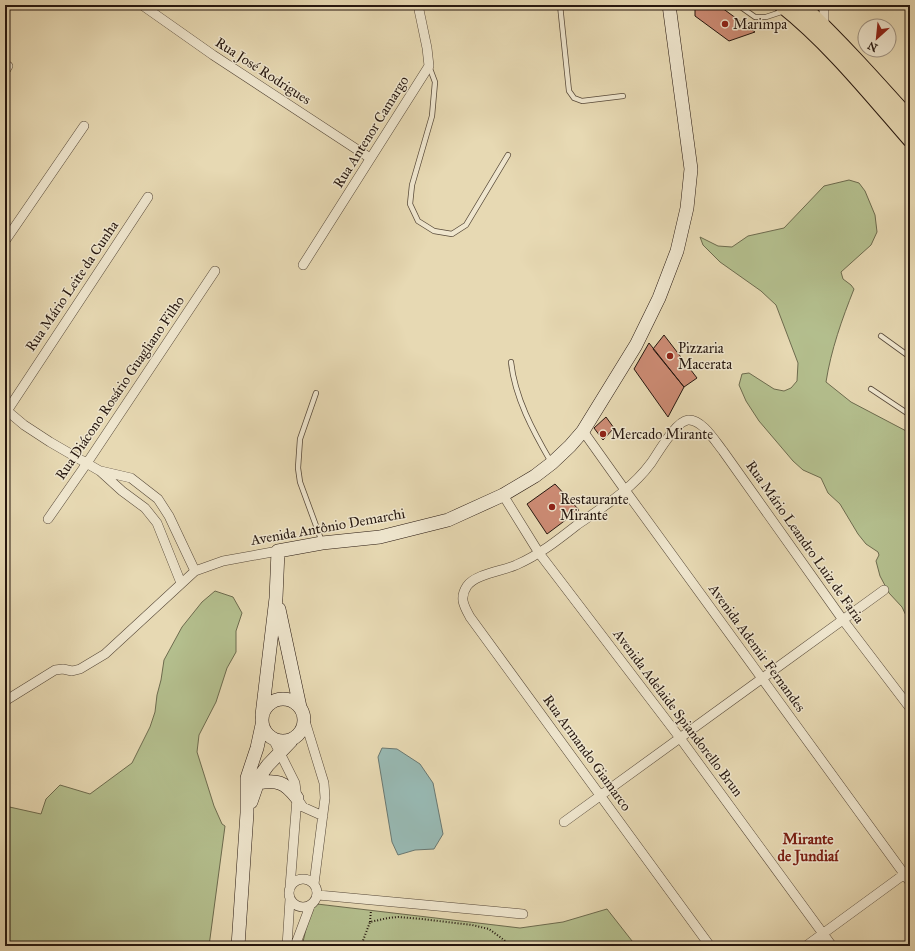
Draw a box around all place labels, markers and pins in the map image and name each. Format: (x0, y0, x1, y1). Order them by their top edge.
place label: Marimpa (733, 16, 787, 33)
marker: Marimpa (720, 19, 730, 29)
place label: Pizzaria Macerata (678, 340, 732, 373)
marker: Pizzaria Macerata (665, 351, 675, 361)
place label: Mercado Mirante (611, 426, 713, 443)
marker: Mercado Mirante (598, 429, 608, 439)
place label: Restaurante Mirante (560, 491, 629, 524)
marker: Restaurante Mirante (547, 502, 557, 512)

